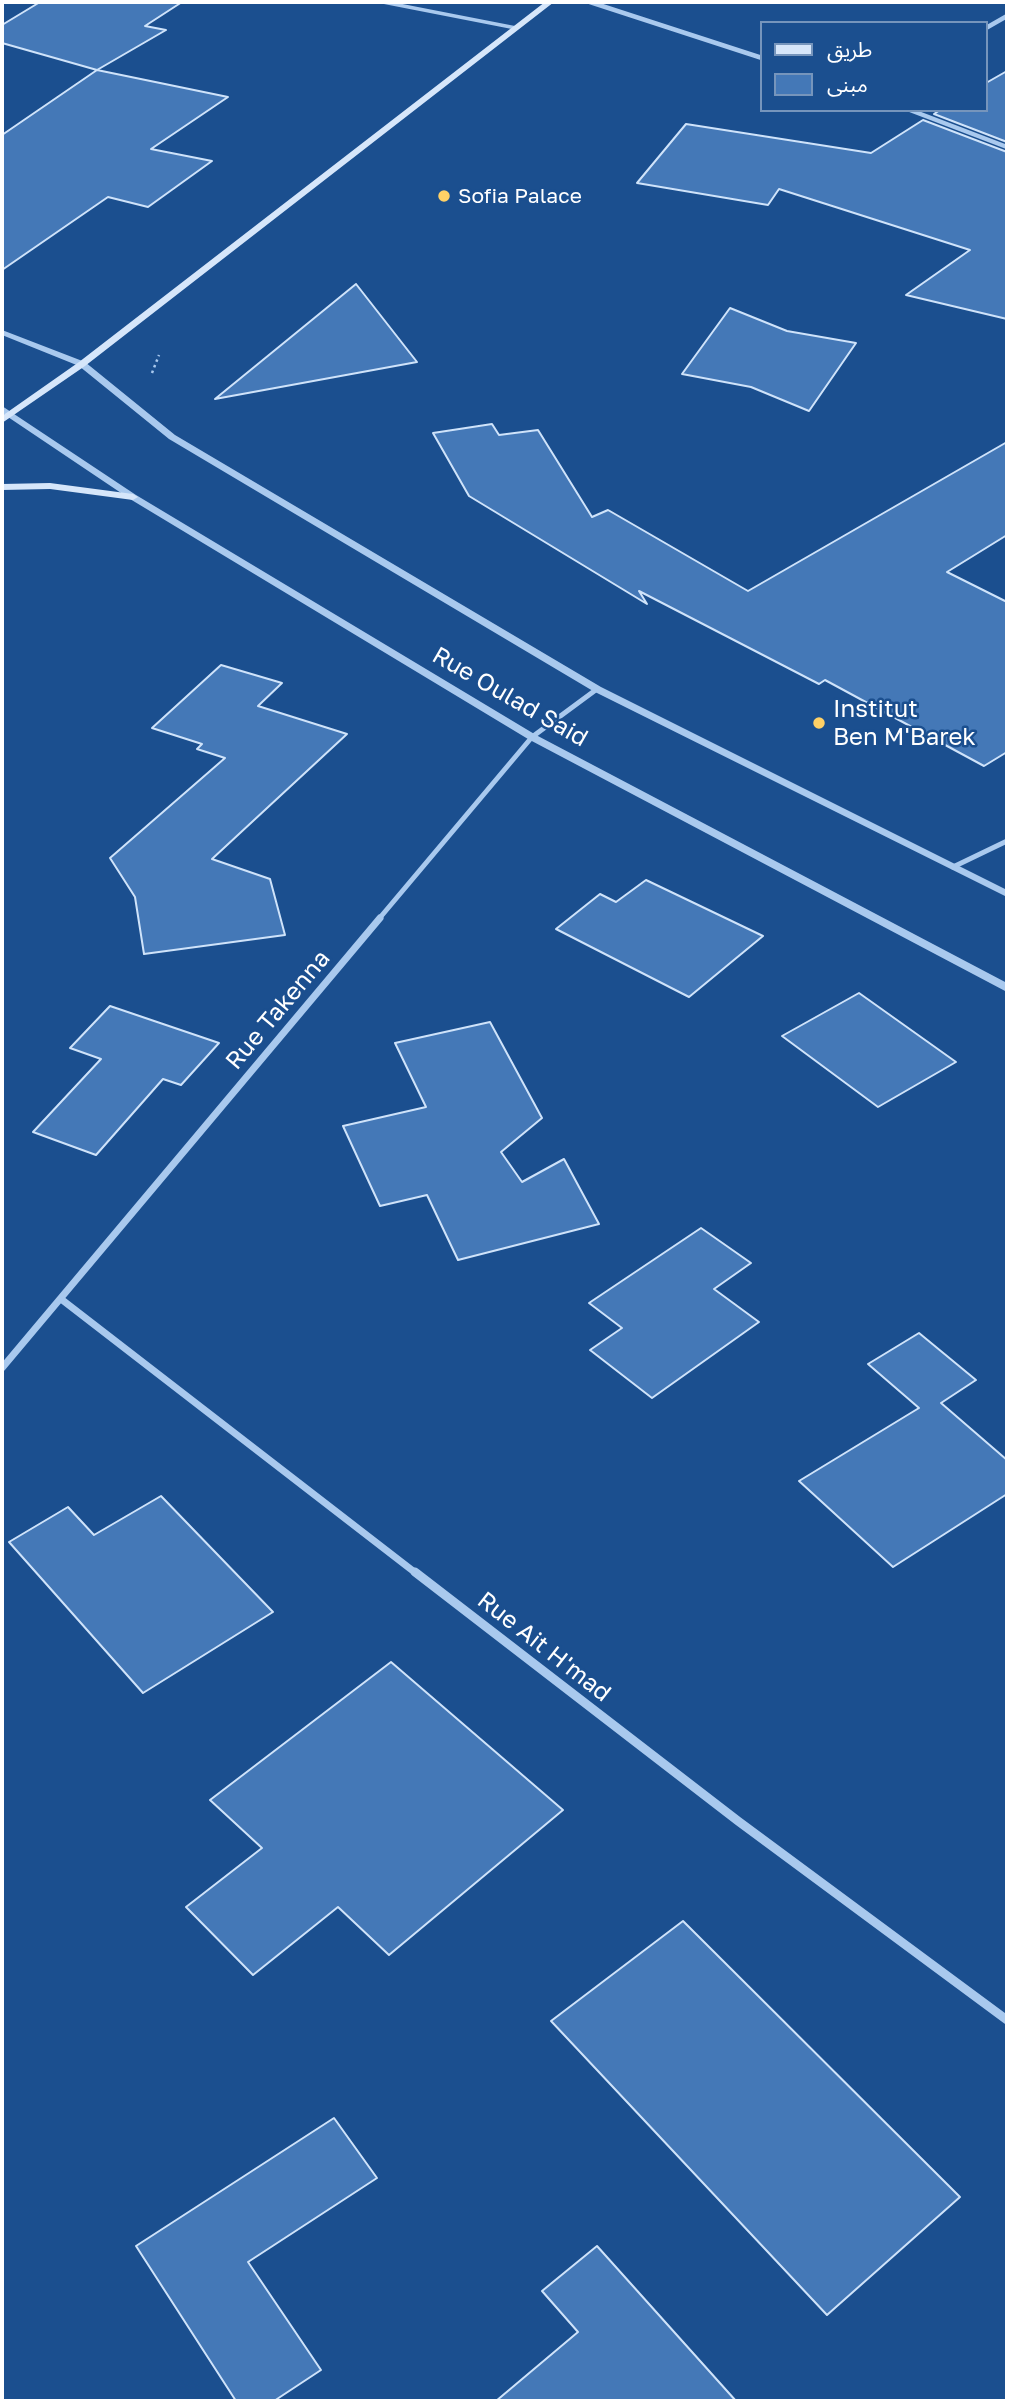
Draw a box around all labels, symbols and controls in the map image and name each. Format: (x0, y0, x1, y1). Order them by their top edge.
legend (760, 21, 988, 112)
text: طريق (827, 36, 872, 62)
text: مبنى (827, 71, 868, 97)
place label: Sofia Palace (458, 183, 582, 209)
marker: Sofia Palace (436, 188, 452, 204)
street label: Rue Oulad Said (427, 641, 593, 753)
place label: Institut Ben M'Barek (833, 695, 976, 751)
marker: Institut Ben M'Barek (811, 715, 827, 731)
street label: Rue Takenna (220, 945, 336, 1075)
street label: Rue Ait H'mad (472, 1586, 616, 1708)

